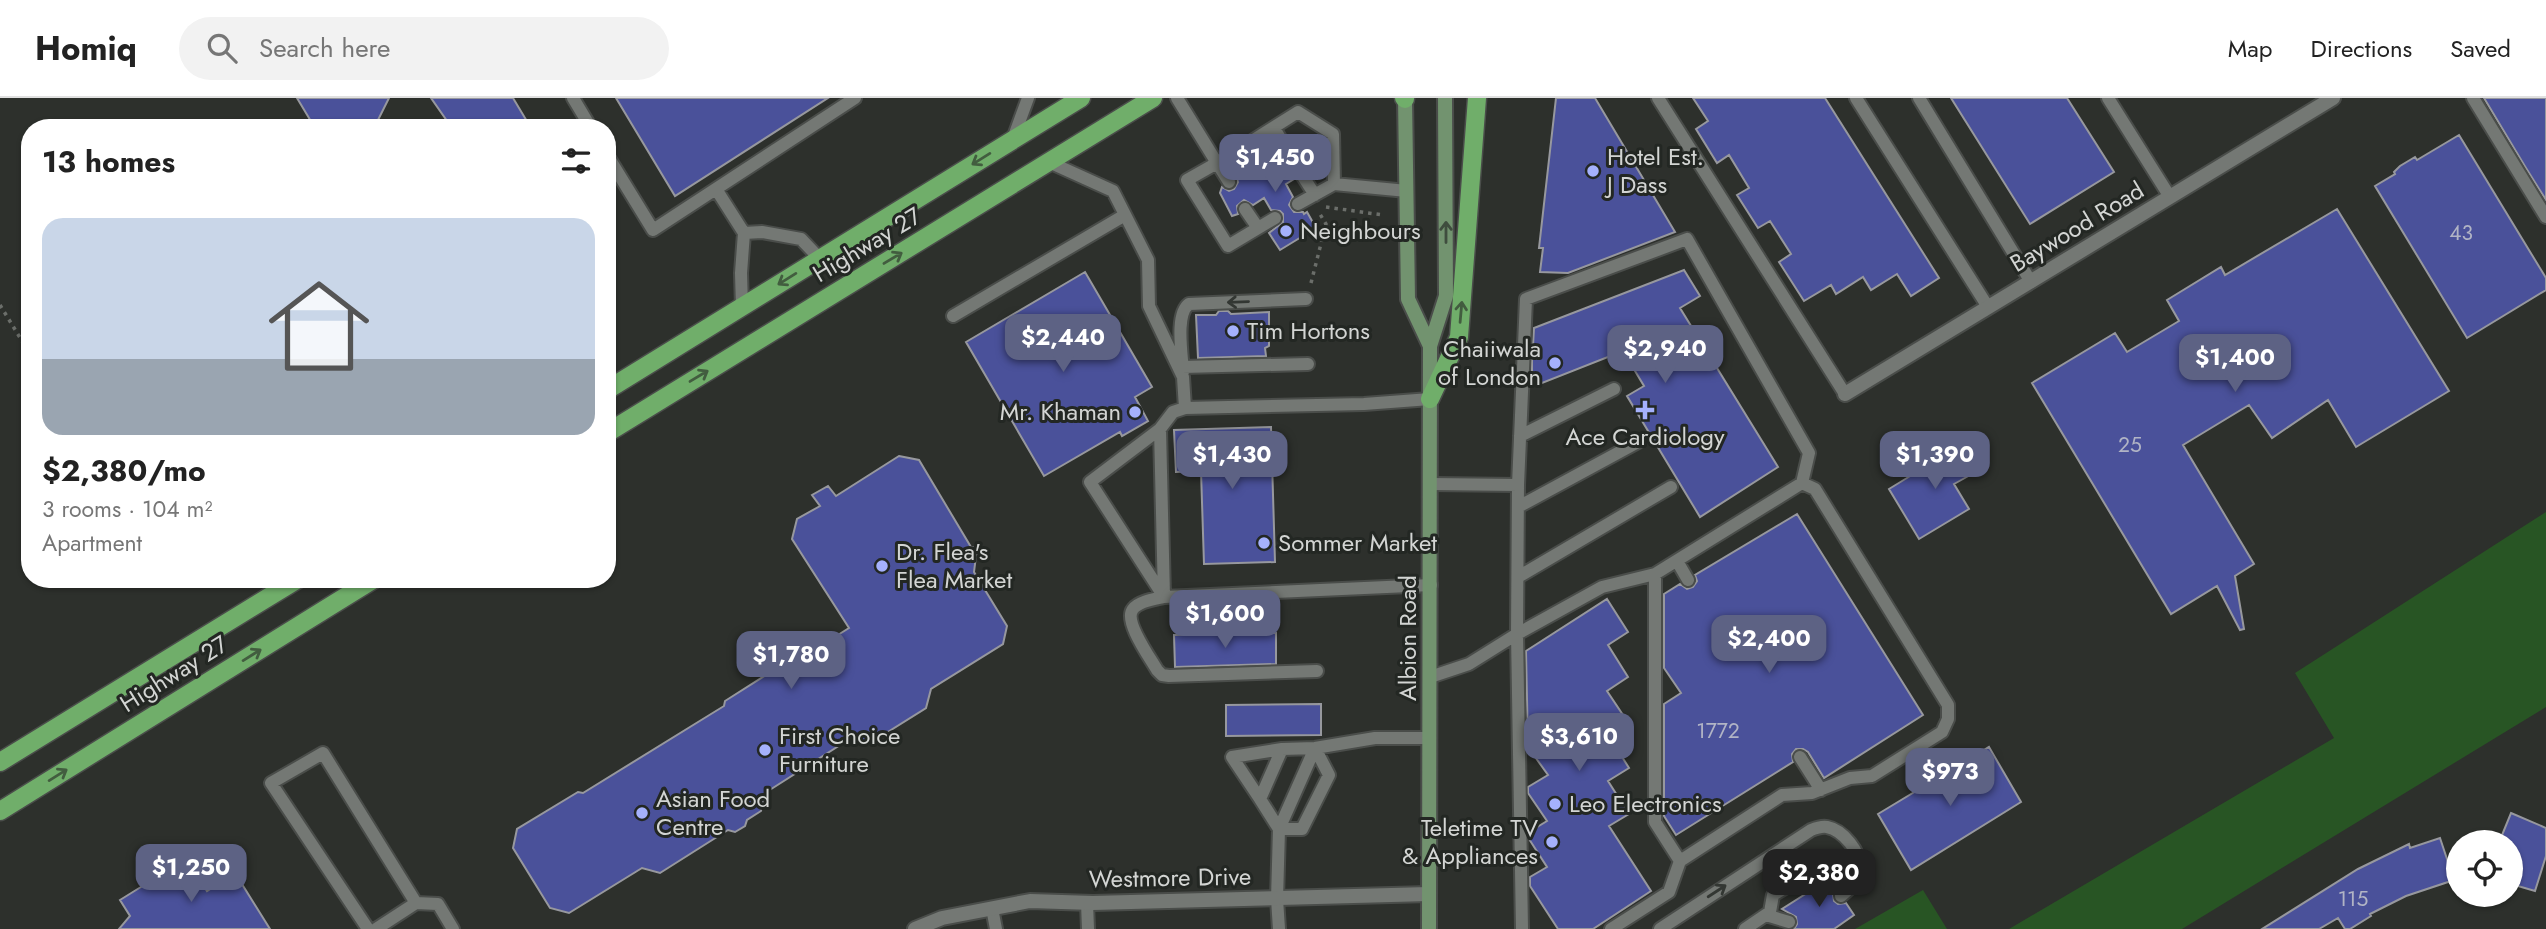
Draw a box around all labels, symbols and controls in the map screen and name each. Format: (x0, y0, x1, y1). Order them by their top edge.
search box (179, 17, 669, 80)
text: Homiq (35, 25, 137, 72)
icon: search (203, 29, 241, 67)
text: Search here (259, 29, 390, 67)
text: Map (2228, 31, 2273, 66)
text: Directions (2311, 31, 2412, 66)
text: Saved (2450, 31, 2511, 66)
pin: $1,450 (1218, 134, 1332, 194)
place label: Hotel Est. J Dass (1604, 139, 1704, 202)
text: 13 homes (42, 140, 175, 183)
text: $1,450 (1235, 140, 1315, 174)
icon: filters (557, 142, 595, 180)
one-way arrow (972, 152, 991, 167)
marker: Hotel Est. J Dass (1585, 163, 1601, 179)
street label: Baywood Road (2003, 173, 2150, 280)
street label: Highway 27 (806, 198, 928, 291)
place label: Neighbours (1300, 213, 1421, 248)
house number: 43 (2449, 218, 2473, 248)
one-way arrow (1439, 221, 1453, 244)
marker: Neighbours (1278, 223, 1294, 239)
one-way arrow (882, 250, 902, 264)
icon: home (256, 263, 382, 389)
one-way arrow (778, 272, 798, 286)
one-way arrow (1227, 295, 1250, 308)
one-way arrow (1455, 301, 1468, 324)
place label: Tim Hortons (1247, 313, 1370, 348)
pin: $2,440 (1006, 314, 1120, 374)
text: $2,440 (1021, 320, 1105, 354)
marker: Tim Hortons (1225, 323, 1241, 339)
pin: $2,940 (1608, 326, 1722, 385)
place label: Chaiiwala of London (1438, 331, 1541, 394)
text: $2,940 (1623, 331, 1707, 365)
pin: $1,400 (2178, 334, 2292, 394)
text: $1,400 (2195, 340, 2275, 374)
marker: Chaiiwala of London (1547, 355, 1563, 371)
one-way arrow (688, 369, 708, 383)
place label: Mr. Khaman (1000, 394, 1121, 429)
marker: Ace Cardiology (1635, 400, 1655, 420)
marker: Mr. Khaman (1127, 404, 1143, 420)
place label: Ace Cardiology (1566, 419, 1725, 454)
house number: 25 (2118, 430, 2142, 460)
pin: $1,430 (1175, 432, 1289, 491)
pin: $1,390 (1878, 432, 1992, 491)
text: $1,430 (1192, 437, 1272, 471)
text: $1,390 (1896, 437, 1974, 471)
text: $2,380/mo (42, 449, 206, 492)
text: 3 rooms · 104 m² (42, 492, 212, 526)
place label: Sommer Market (1278, 525, 1437, 560)
text: Apartment (42, 526, 142, 560)
place label: Dr. Flea's Flea Market (896, 534, 1012, 597)
marker: Sommer Market (1256, 535, 1272, 551)
marker: Dr. Flea's Flea Market (874, 558, 890, 574)
street label: Albion Road (1390, 575, 1425, 701)
pin: $1,600 (1168, 590, 1282, 650)
text: $1,600 (1185, 596, 1265, 630)
pin: $2,400 (1712, 616, 1826, 675)
text: $2,400 (1727, 621, 1811, 655)
street label: Highway 27 (113, 626, 235, 721)
pin: $1,780 (734, 632, 848, 691)
text: $1,780 (753, 637, 829, 671)
one-way arrow (241, 648, 261, 662)
pin: $3,610 (1522, 714, 1636, 773)
house number: 1772 (1696, 716, 1740, 746)
place label: First Choice Furniture (779, 718, 900, 781)
text: $3,610 (1540, 719, 1618, 753)
marker: First Choice Furniture (757, 742, 773, 758)
pin: $973 (1909, 748, 1991, 808)
text: $973 (1921, 754, 1979, 788)
one-way arrow (48, 767, 67, 782)
place label: Asian Food Centre (656, 781, 770, 844)
place label: Leo Electronics (1569, 786, 1722, 821)
marker: Leo Electronics (1547, 796, 1563, 812)
marker: Asian Food Centre (634, 805, 650, 821)
place label: Teletime TV & Appliances (1402, 810, 1538, 873)
map controls (2446, 830, 2523, 907)
button: locate (2446, 830, 2523, 907)
marker: Teletime TV & Appliances (1544, 834, 1560, 850)
pin: $1,250 (134, 844, 248, 904)
text: $1,250 (152, 850, 230, 884)
pin: $2,380 (1762, 850, 1876, 909)
text: $2,380 (1779, 855, 1859, 889)
street label: Westmore Drive (1089, 859, 1251, 896)
one-way arrow (1707, 884, 1727, 898)
house number: 115 (2338, 884, 2368, 914)

